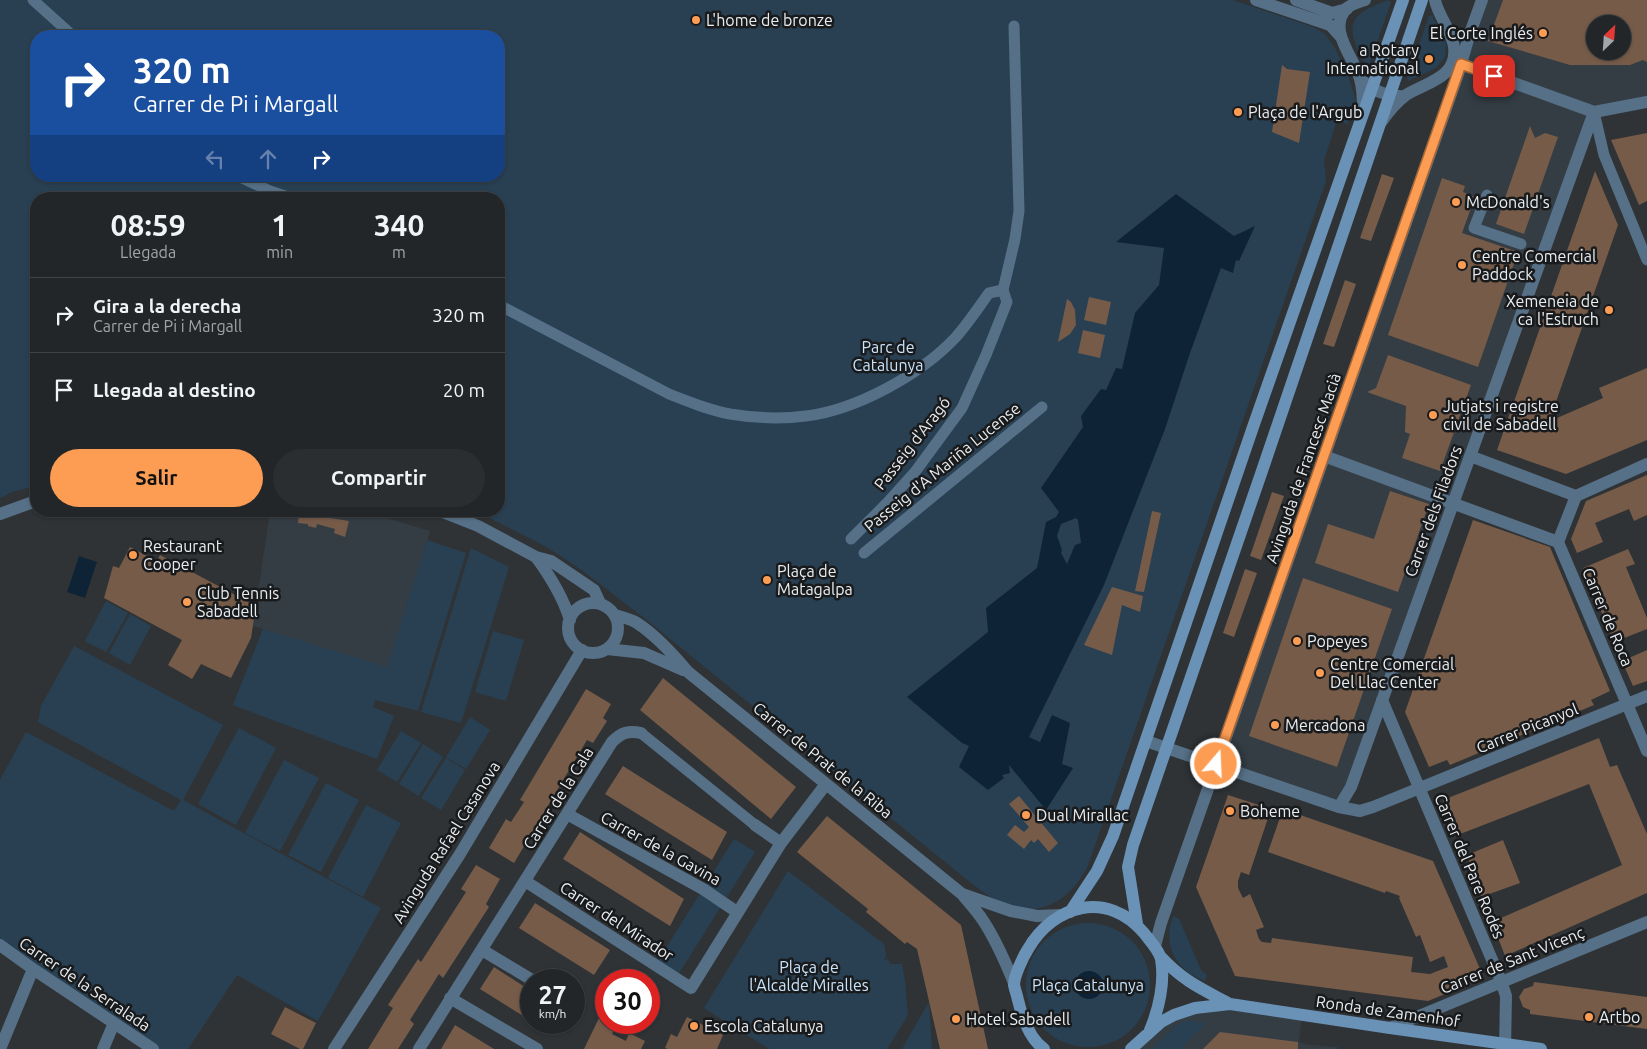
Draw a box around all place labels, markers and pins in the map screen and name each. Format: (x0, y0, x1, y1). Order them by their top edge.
place label: L'home de bronze (706, 11, 833, 29)
marker: L'home de bronze (690, 14, 702, 26)
place label: El Corte Inglés (1430, 24, 1533, 42)
marker: El Corte Inglés (1537, 27, 1549, 39)
place label: a Rotary International (1326, 41, 1419, 77)
marker: a Rotary International (1423, 53, 1435, 65)
pin (1473, 55, 1515, 97)
place label: Plaça de l'Argub (1248, 103, 1362, 121)
marker: Plaça de l'Argub (1232, 106, 1244, 118)
place label: McDonald's (1466, 193, 1550, 211)
marker: McDonald's (1450, 196, 1462, 208)
place label: Centre Comercial Paddock (1472, 247, 1596, 283)
marker: Centre Comercial Paddock (1456, 259, 1468, 271)
place label: Xemeneia de ca l'Estruch (1506, 292, 1599, 328)
marker: Xemeneia de ca l'Estruch (1603, 304, 1615, 316)
place label: Jutjats i registre civil de Sabadell (1443, 397, 1559, 433)
marker: Jutjats i registre civil de Sabadell (1427, 409, 1439, 421)
place label: Restaurant Cooper (143, 537, 223, 573)
marker: Restaurant Cooper (127, 549, 139, 561)
place label: Plaça de Matagalpa (777, 562, 853, 598)
marker: Plaça de Matagalpa (761, 574, 773, 586)
place label: Club Tennis Sabadell (197, 584, 279, 620)
marker: Club Tennis Sabadell (181, 596, 193, 608)
place label: Popeyes (1307, 632, 1367, 650)
marker: Popeyes (1291, 635, 1303, 647)
place label: Centre Comercial Del Llac Center (1330, 655, 1454, 691)
marker: Centre Comercial Del Llac Center (1314, 667, 1326, 679)
place label: Mercadona (1285, 716, 1365, 734)
marker: Mercadona (1269, 719, 1281, 731)
place label: Boheme (1240, 802, 1300, 820)
marker: Boheme (1224, 805, 1236, 817)
place label: Dual Mirallac (1036, 806, 1129, 824)
marker: Dual Mirallac (1020, 809, 1032, 821)
place label: Artbo (1599, 1008, 1640, 1026)
place label: Hotel Sabadell (966, 1010, 1070, 1028)
marker: Artbo (1583, 1011, 1595, 1023)
marker: Hotel Sabadell (950, 1013, 962, 1025)
place label: Escola Catalunya (704, 1017, 824, 1035)
marker: Escola Catalunya (688, 1020, 700, 1032)

